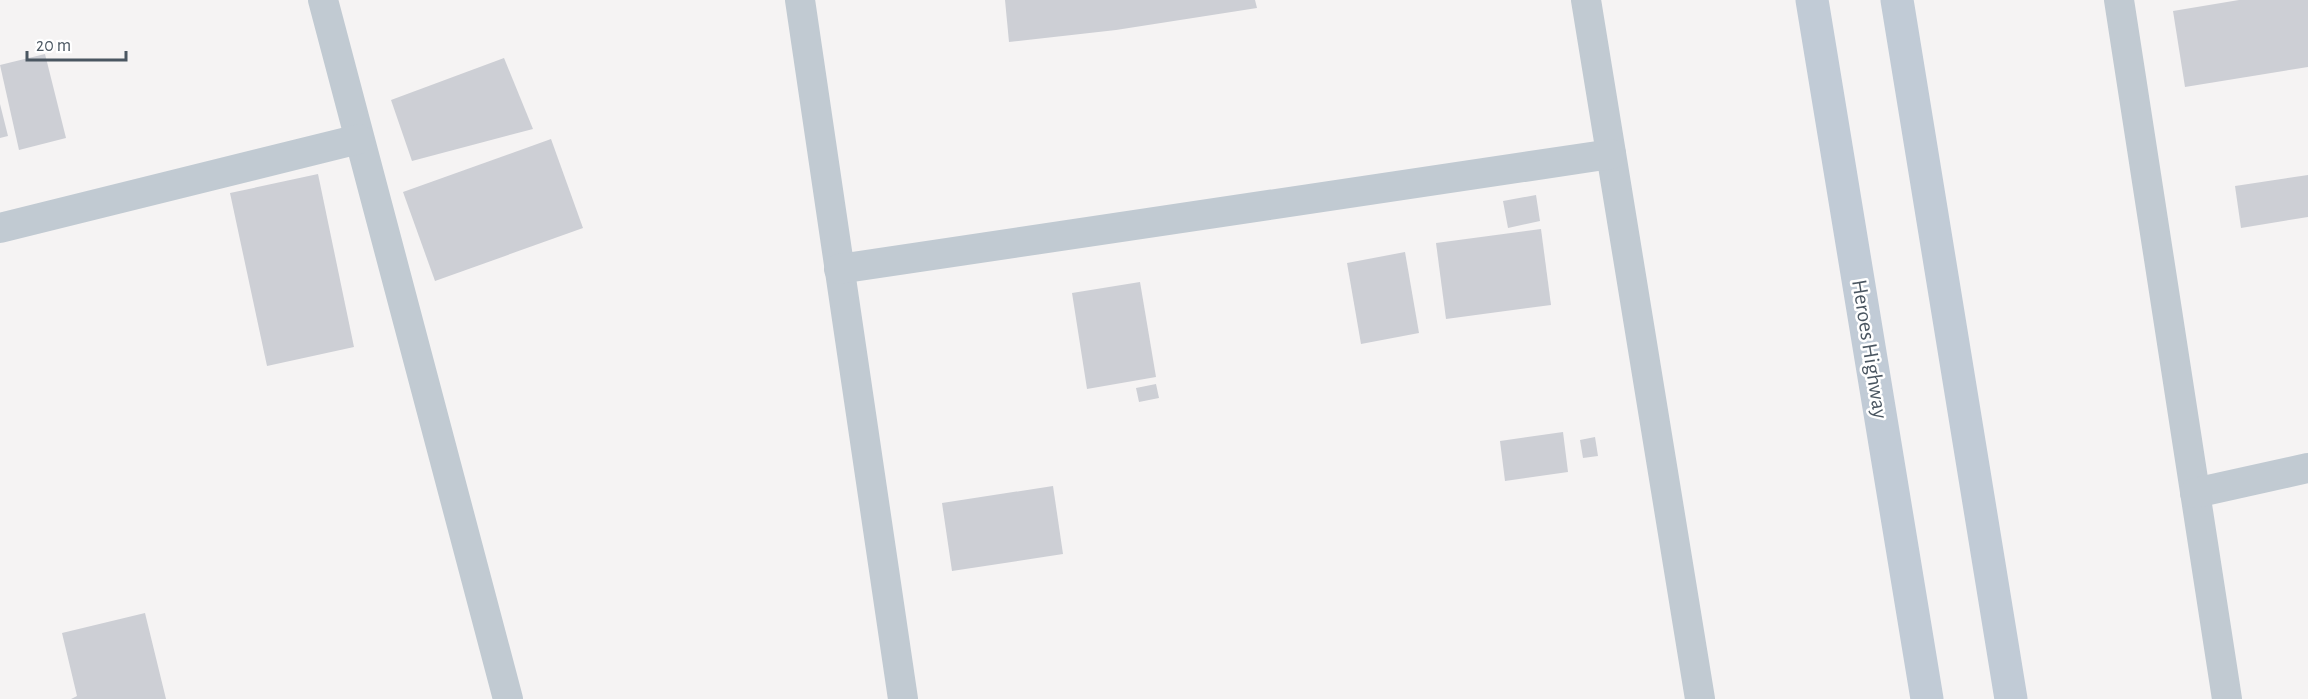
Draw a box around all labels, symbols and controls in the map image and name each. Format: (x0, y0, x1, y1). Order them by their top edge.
scale bar (27, 24, 126, 62)
text: 20 m (36, 37, 71, 55)
street label: Heroes Highway (1848, 278, 1892, 421)

